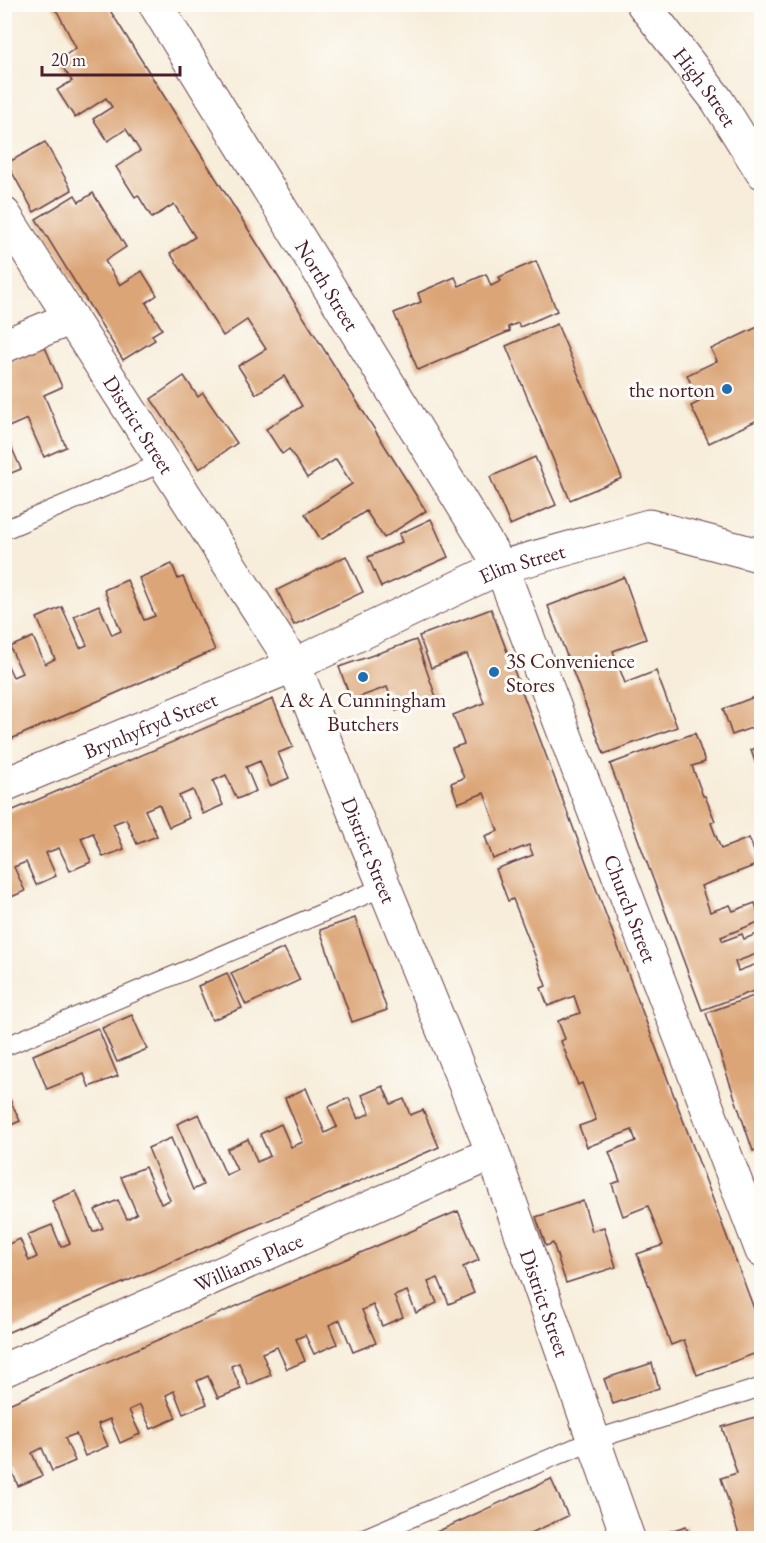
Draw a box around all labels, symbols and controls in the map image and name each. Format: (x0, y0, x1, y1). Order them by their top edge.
scale bar (42, 39, 180, 77)
street label: High Street (668, 41, 744, 132)
text: 20 m (51, 48, 86, 71)
street label: North Street (290, 235, 366, 336)
street label: District Street (98, 370, 181, 479)
place label: the norton (629, 376, 715, 403)
marker: the norton (720, 382, 734, 396)
street label: Elim Street (474, 536, 568, 589)
place label: 3S Convenience Stores (506, 647, 635, 698)
marker: 3S Convenience Stores (487, 665, 501, 679)
marker: A & A Cunningham Butchers (356, 670, 370, 684)
street label: Brynhyfryd Street (79, 685, 221, 764)
place label: A & A Cunningham Butchers (279, 686, 446, 737)
street label: District Street (336, 793, 403, 907)
street label: Church Street (598, 850, 664, 966)
street label: Williams Place (189, 1226, 307, 1298)
street label: District Street (514, 1245, 577, 1361)

